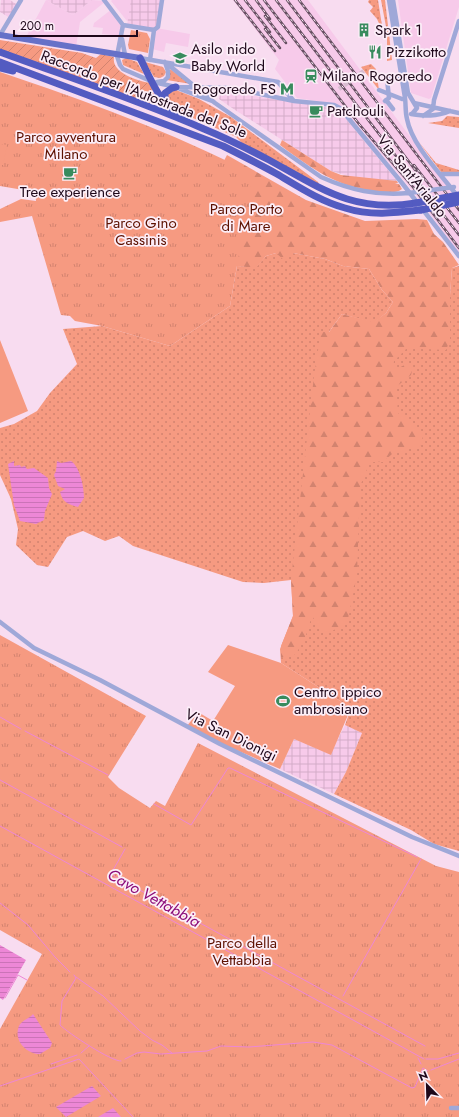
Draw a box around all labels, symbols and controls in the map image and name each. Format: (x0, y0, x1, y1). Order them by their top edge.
scale bar (14, 12, 137, 38)
text: 200 m (20, 17, 54, 35)
place label: Spark 1 (375, 19, 422, 41)
building icon: Spark 1 (356, 22, 372, 38)
place label: Asilo nido Baby World (191, 38, 265, 77)
place label: Pizzikotto (386, 41, 446, 63)
street label: Raccordo per l'Autostrada del Sole (38, 44, 251, 144)
restaurant icon: Pizzikotto (367, 44, 383, 60)
school or university icon: Asilo nido Baby World (172, 50, 188, 66)
place label: Milano Rogoredo (322, 65, 432, 87)
station icon: Milano Rogoredo (303, 68, 319, 84)
place label: Rogoredo FS (193, 78, 276, 100)
metro station icon: Rogoredo FS (279, 81, 295, 97)
place label: Patchouli (327, 100, 384, 122)
cafe icon: Patchouli (308, 103, 324, 119)
park label: Parco avventura Milano (16, 126, 116, 165)
street label: Via Sant'Arialdo (372, 130, 452, 222)
cafe icon: Tree experience (62, 165, 78, 181)
place label: Tree experience (20, 181, 120, 203)
park label: Parco Porto di Mare (210, 198, 282, 237)
park label: Parco Gino Cassinis (105, 212, 177, 251)
place label: Centro ippico ambrosiano (294, 681, 381, 720)
sports icon: Centro ippico ambrosiano (275, 693, 291, 709)
street label: Via San Dionigi (181, 703, 281, 767)
water label: Cavo Vettabbia (103, 863, 205, 933)
park label: Parco della Vettabbia (207, 932, 277, 971)
north arrow (407, 1065, 447, 1105)
text: N (416, 1067, 430, 1085)

